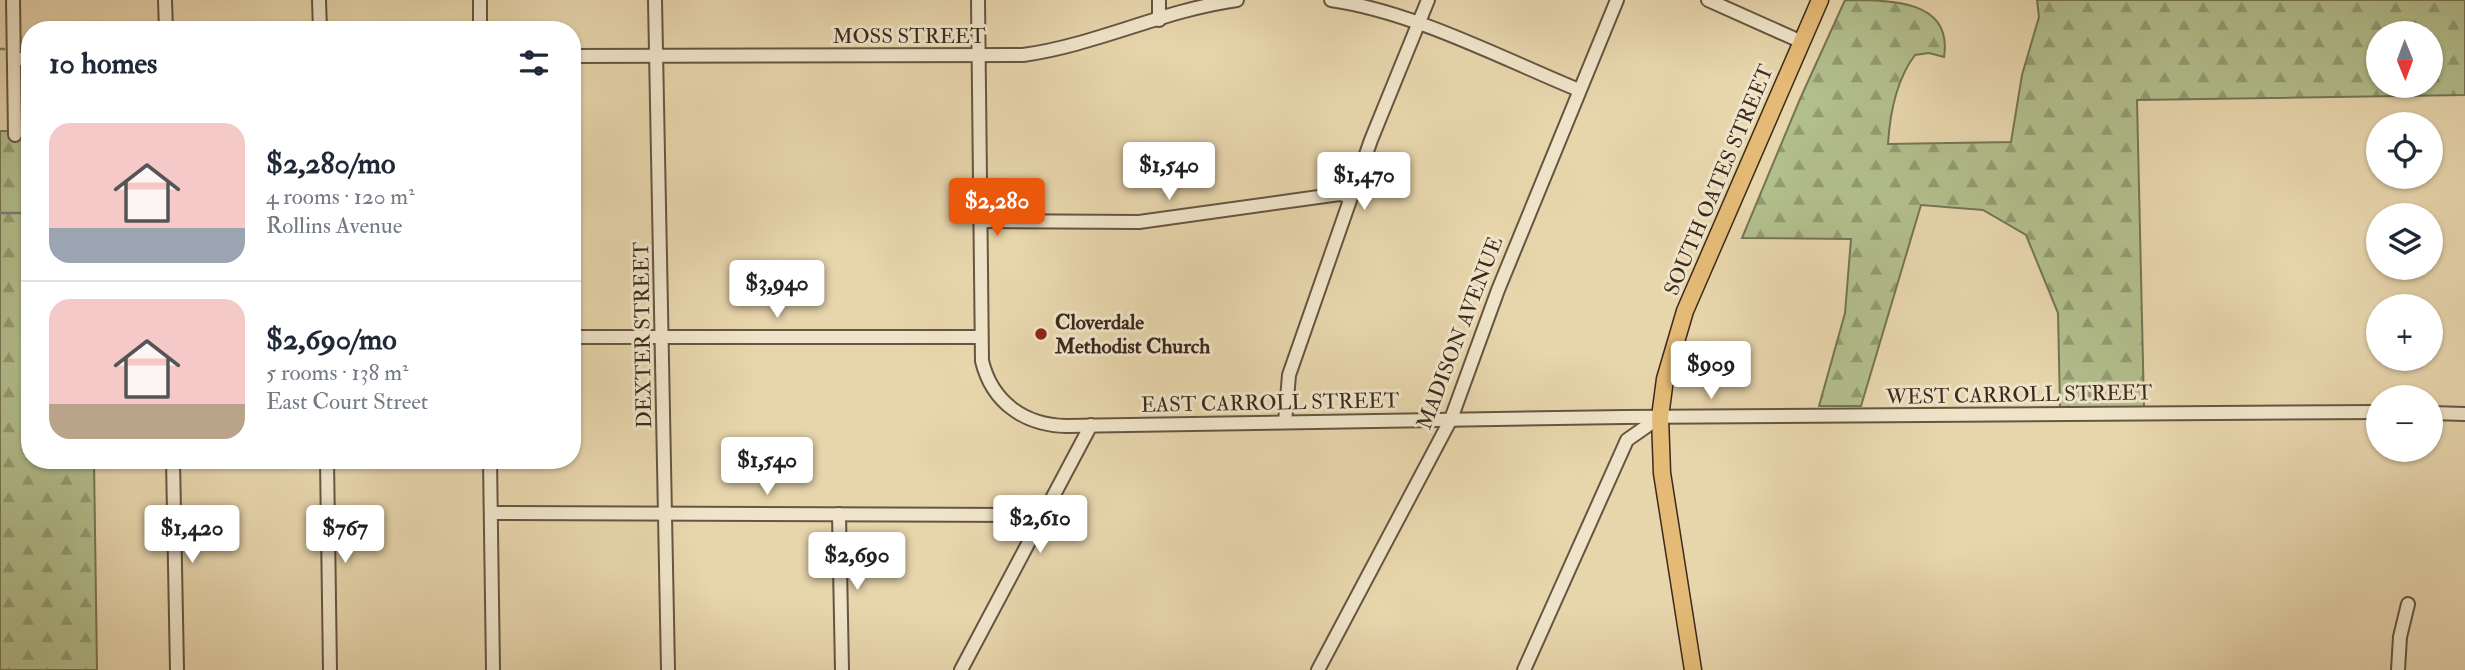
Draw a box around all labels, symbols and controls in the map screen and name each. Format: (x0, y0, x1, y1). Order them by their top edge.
north arrow (2366, 21, 2443, 98)
map controls (2366, 21, 2443, 462)
street label: MOSS STREET (832, 23, 986, 50)
icon: filters (515, 44, 553, 82)
text: 10 homes (49, 45, 157, 82)
street label: SOUTH OATES STREET (1658, 60, 1780, 299)
button: locate (2366, 112, 2443, 189)
pin: $1,540 (1112, 142, 1226, 202)
text: $2,280/mo (266, 145, 395, 182)
text: $1,540 (1139, 150, 1199, 179)
icon: home (105, 151, 189, 235)
pin: $1,470 (1307, 152, 1421, 212)
text: $1,470 (1333, 160, 1395, 189)
pin: $2,280 (940, 178, 1054, 238)
text: 4 rooms · 120 m² (266, 182, 415, 211)
text: $2,280 (965, 186, 1029, 215)
button: layers (2366, 203, 2443, 280)
text: Rollins Avenue (266, 211, 402, 240)
street label: MADISON AVENUE (1411, 233, 1509, 433)
street label: DEXTER STREET (628, 241, 658, 429)
pin: $3,940 (720, 260, 834, 320)
text: $3,940 (745, 268, 809, 297)
button: + (2366, 294, 2443, 371)
place label: Cloverdale Methodist Church (1054, 309, 1210, 360)
text: $2,690/mo (266, 321, 397, 358)
marker: Cloverdale Methodist Church (1033, 326, 1049, 342)
icon: home (105, 327, 189, 411)
pin: $909 (1670, 342, 1752, 401)
text: $909 (1687, 349, 1735, 378)
text: 5 rooms · 138 m² (266, 358, 409, 387)
street label: WEST CARROLL STREET (1885, 379, 2153, 411)
button: − (2366, 385, 2443, 462)
text: East Court Street (266, 387, 428, 416)
street label: EAST CARROLL STREET (1141, 387, 1400, 419)
pin: $1,540 (710, 438, 824, 497)
text: $1,540 (737, 445, 797, 474)
pin: $2,610 (983, 496, 1097, 555)
text: $2,610 (1009, 503, 1071, 532)
pin: $1,420 (135, 505, 249, 565)
pin: $767 (304, 505, 386, 565)
text: $1,420 (160, 513, 224, 542)
text: $767 (322, 513, 368, 542)
pin: $2,690 (800, 532, 914, 592)
text: $2,690 (824, 540, 890, 569)

